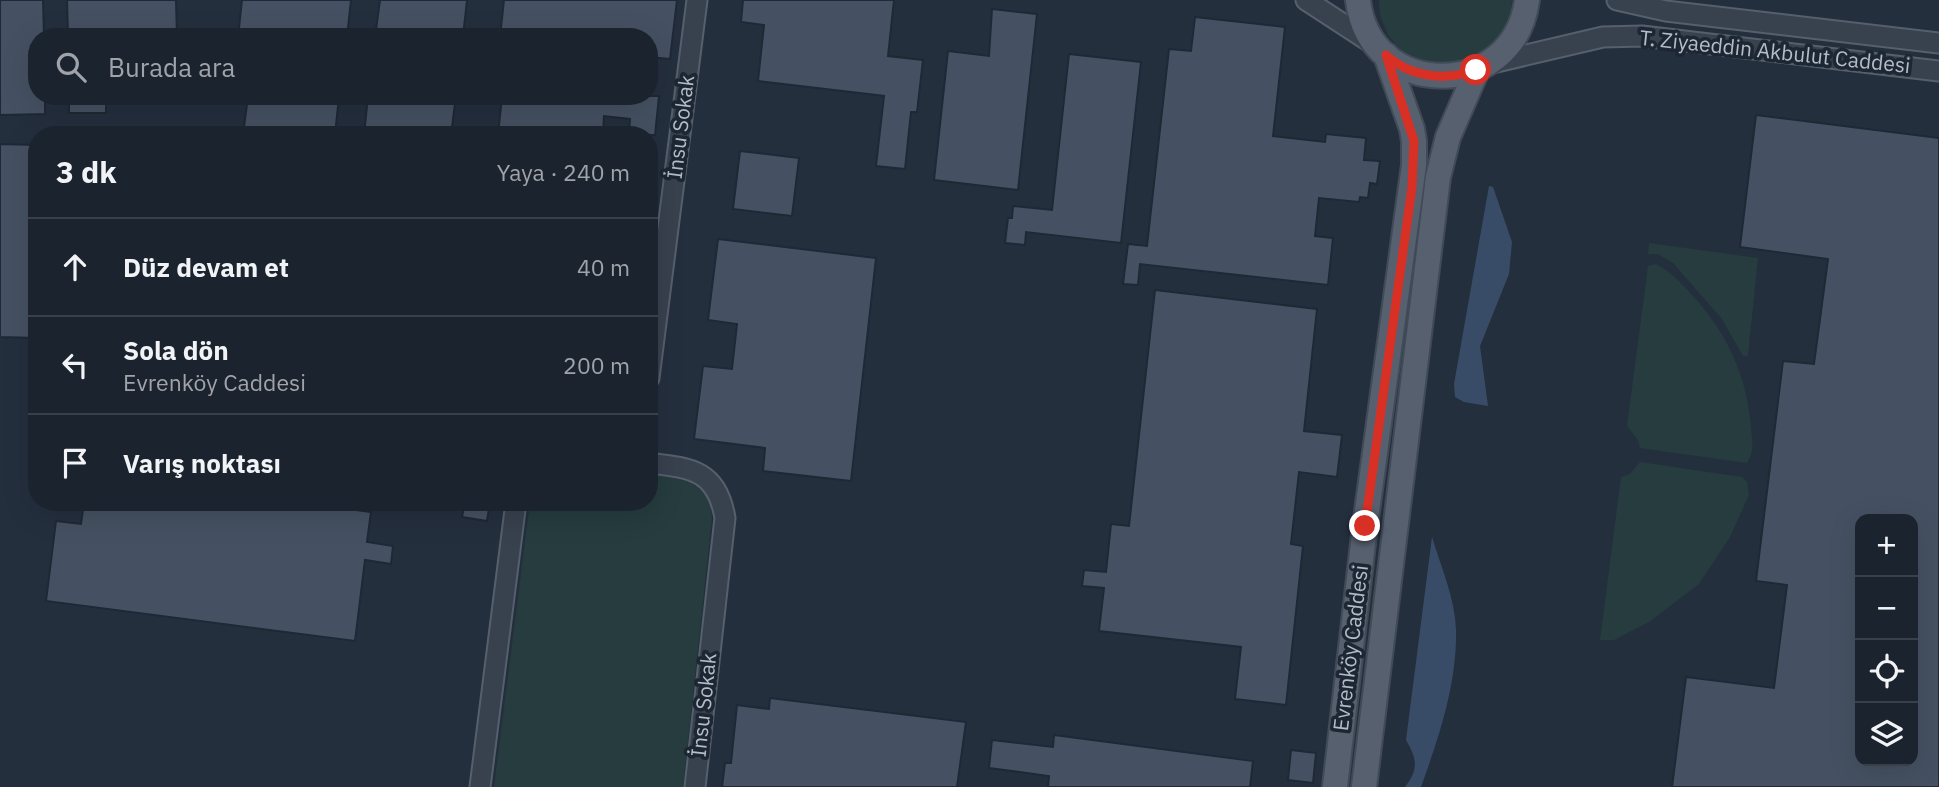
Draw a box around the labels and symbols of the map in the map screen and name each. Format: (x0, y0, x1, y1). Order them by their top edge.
street label: T. Ziyaeddin Akbulut Caddesi (1638, 23, 1912, 79)
route start (1460, 54, 1491, 85)
street label: İnsu Sokak (660, 73, 700, 181)
route end (1349, 510, 1380, 541)
street label: Evrenköy Caddesi (1326, 563, 1374, 732)
street label: İnsu Sokak (684, 651, 722, 758)

